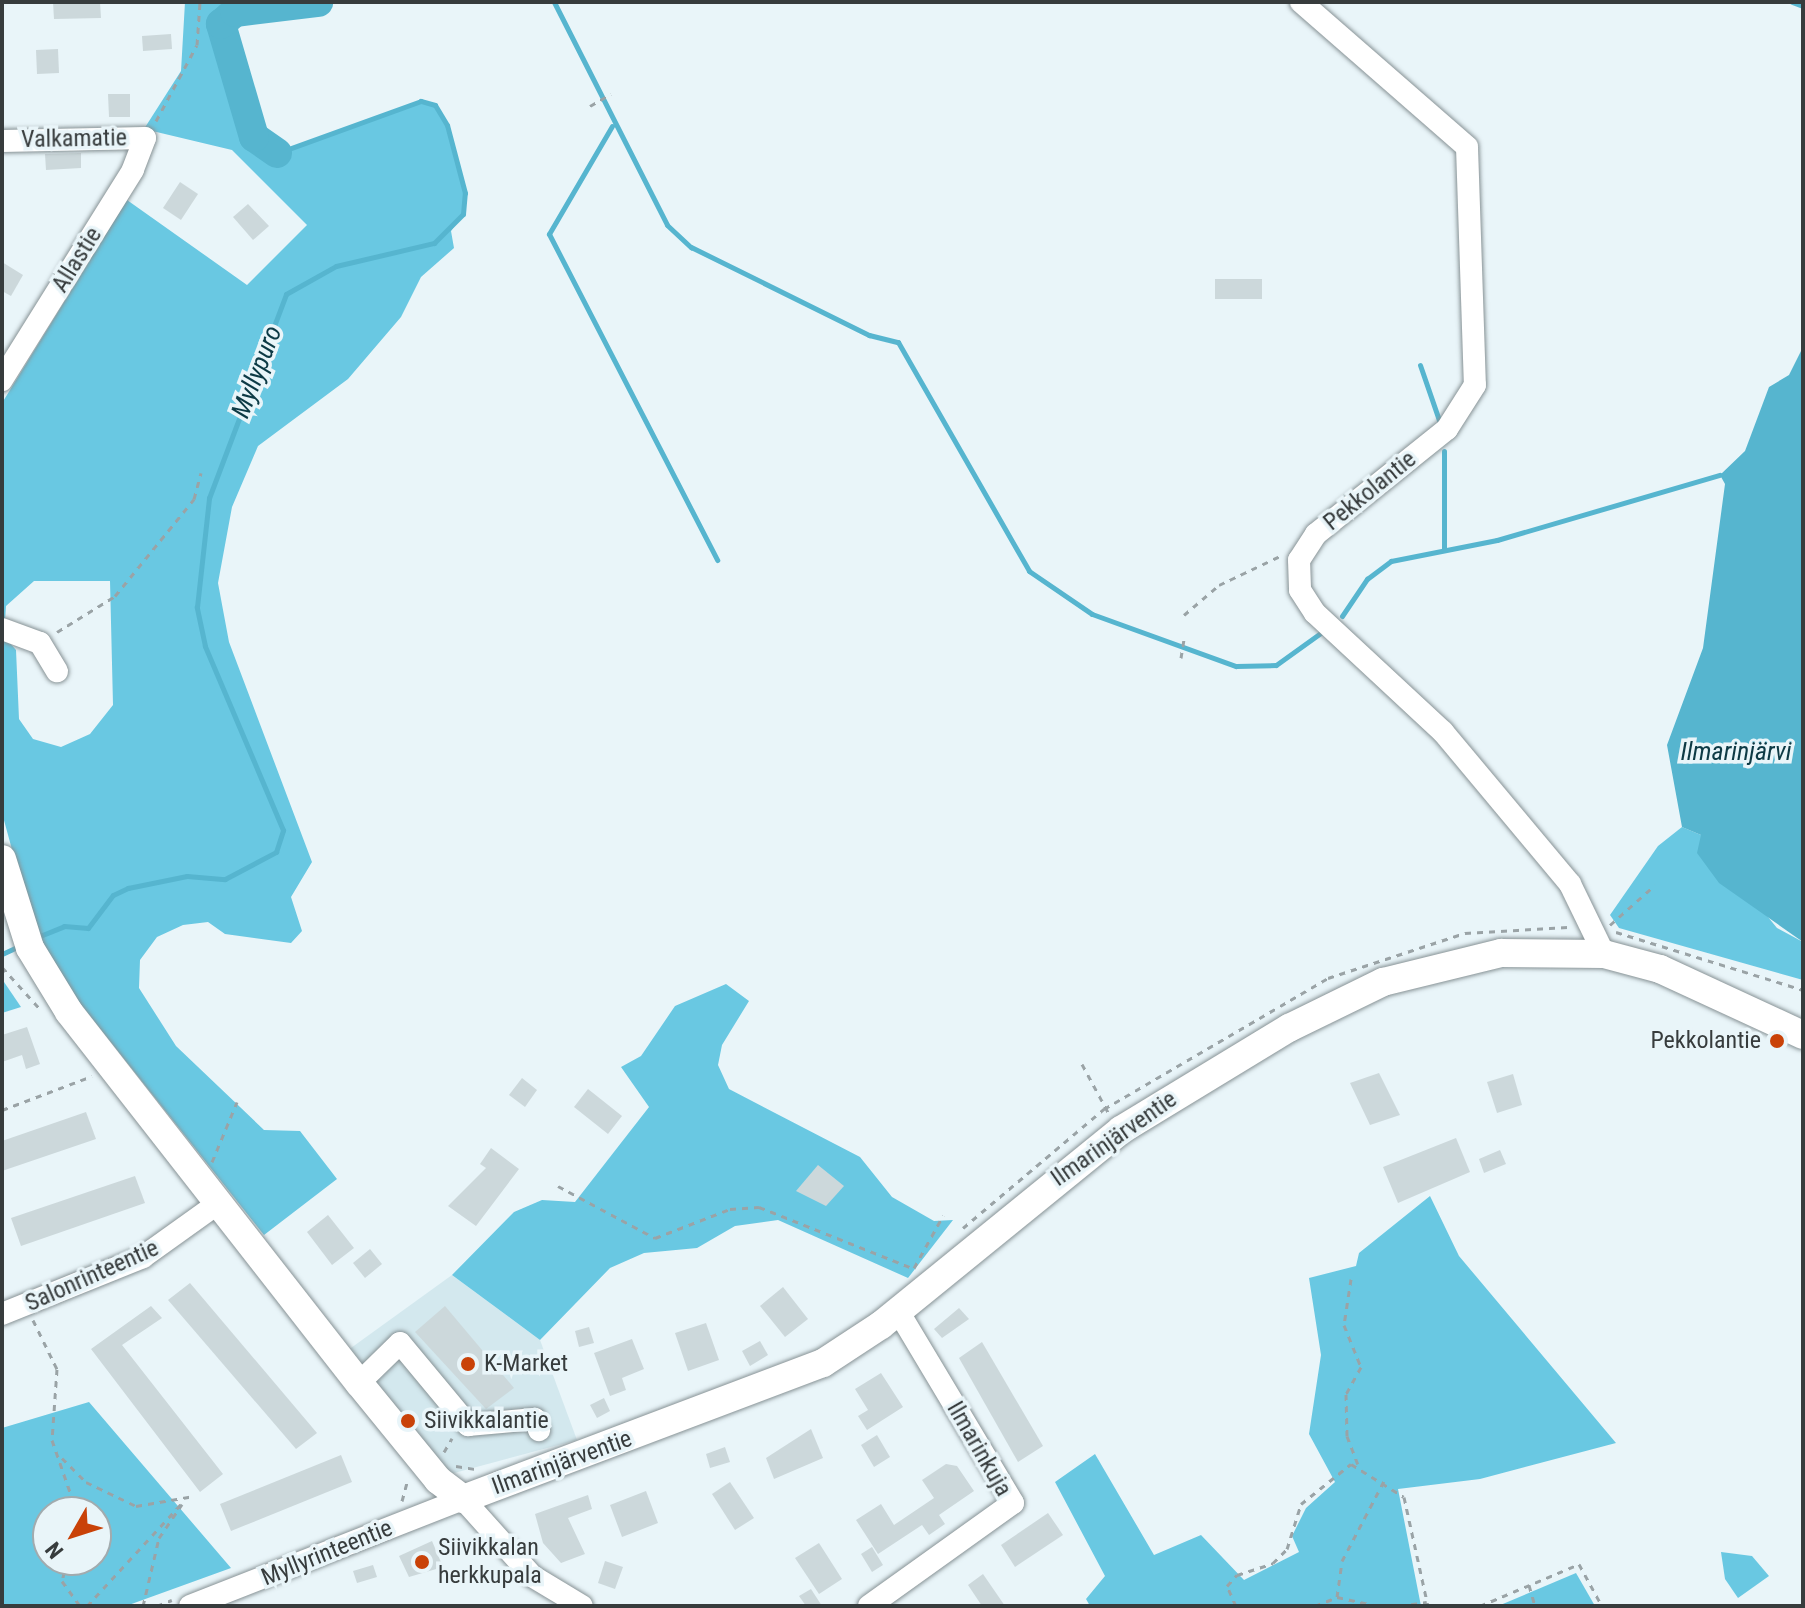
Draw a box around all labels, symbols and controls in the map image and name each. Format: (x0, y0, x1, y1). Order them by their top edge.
street label: Valkamatie (21, 124, 127, 154)
street label: Allastie (46, 222, 108, 298)
water label: Myllypuro (225, 321, 289, 423)
street label: Pekkolantie (1318, 445, 1422, 537)
water label: Ilmarinjärvi (1680, 736, 1792, 768)
place label: Pekkolantie (1650, 1027, 1761, 1055)
marker: Pekkolantie (1768, 1032, 1786, 1050)
street label: Ilmarinjärventie (1046, 1085, 1182, 1193)
street label: Salonrinteentie (21, 1234, 163, 1318)
place label: K-Market (484, 1350, 568, 1378)
marker: K-Market (459, 1355, 477, 1373)
street label: Ilmarinkuja (940, 1396, 1018, 1502)
place label: Siivikkalantie (424, 1407, 549, 1435)
marker: Siivikkalantie (399, 1412, 417, 1430)
street label: Ilmarinjärventie (488, 1424, 636, 1502)
north arrow (32, 1496, 112, 1576)
street label: Myllyrinteentie (257, 1514, 397, 1592)
place label: Siivikkalan herkkupala (438, 1534, 542, 1590)
text: N (41, 1537, 68, 1563)
marker: Siivikkalan herkkupala (413, 1553, 431, 1571)

